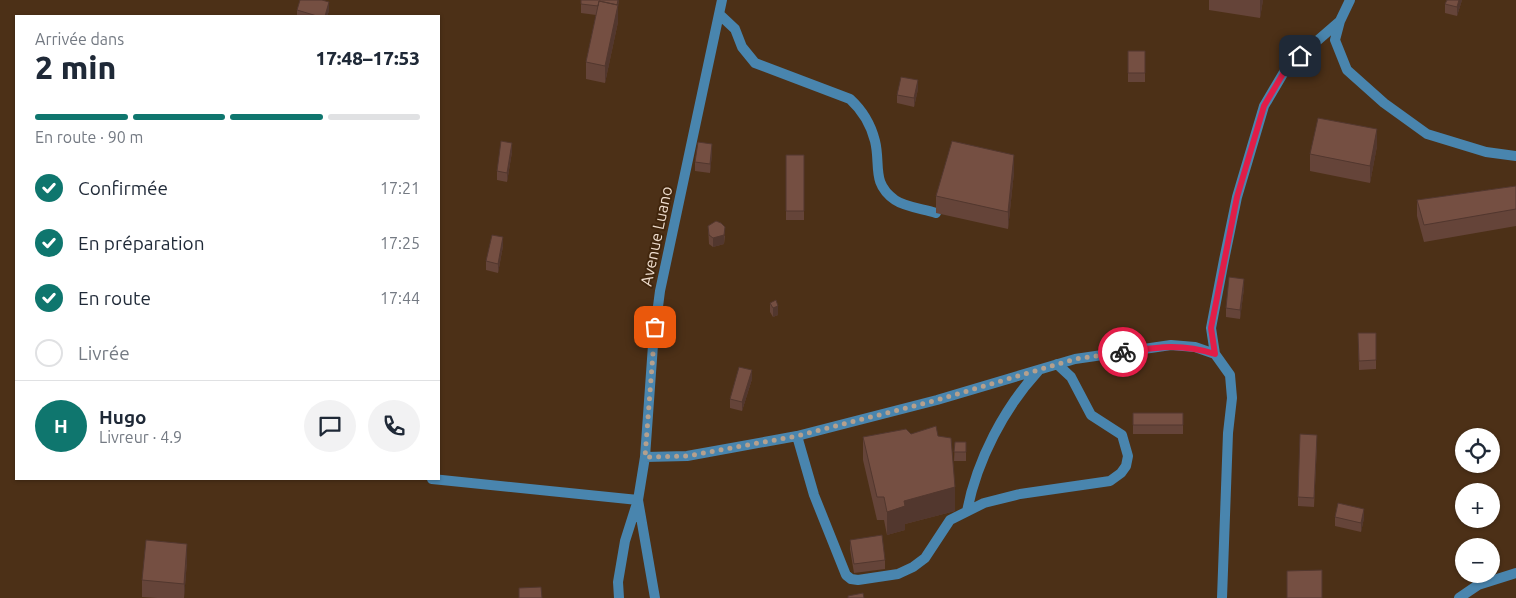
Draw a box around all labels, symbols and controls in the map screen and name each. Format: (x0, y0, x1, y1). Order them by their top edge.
text: Arrivée dans (35, 30, 124, 48)
pin (1279, 35, 1321, 77)
icon: home (1286, 42, 1314, 70)
text: 17:48–17:53 (315, 47, 420, 69)
text: 2 min (35, 49, 116, 85)
text: En route · 90 m (35, 128, 143, 146)
icon: check (35, 174, 63, 202)
text: Confirmée (78, 177, 168, 199)
text: 17:21 (380, 179, 420, 197)
street label: Avenue Luano (637, 184, 675, 288)
icon: check (35, 229, 63, 257)
text: En préparation (78, 232, 205, 254)
text: 17:25 (380, 234, 420, 252)
icon: check (35, 284, 63, 312)
text: En route (78, 287, 151, 309)
text: 17:44 (380, 289, 420, 307)
pin (634, 306, 676, 348)
icon: bag (641, 313, 669, 341)
courier (1098, 327, 1148, 377)
icon: bike (1109, 338, 1137, 366)
text: Livrée (78, 342, 130, 364)
button: chat (304, 400, 356, 452)
button: phone (368, 400, 420, 452)
text: Hugo (99, 406, 147, 428)
text: H (54, 415, 68, 437)
text: Livreur · 4.9 (99, 428, 182, 446)
map controls (1455, 428, 1500, 583)
button: locate (1455, 428, 1500, 473)
button: + (1455, 483, 1500, 528)
button: − (1455, 538, 1500, 583)

